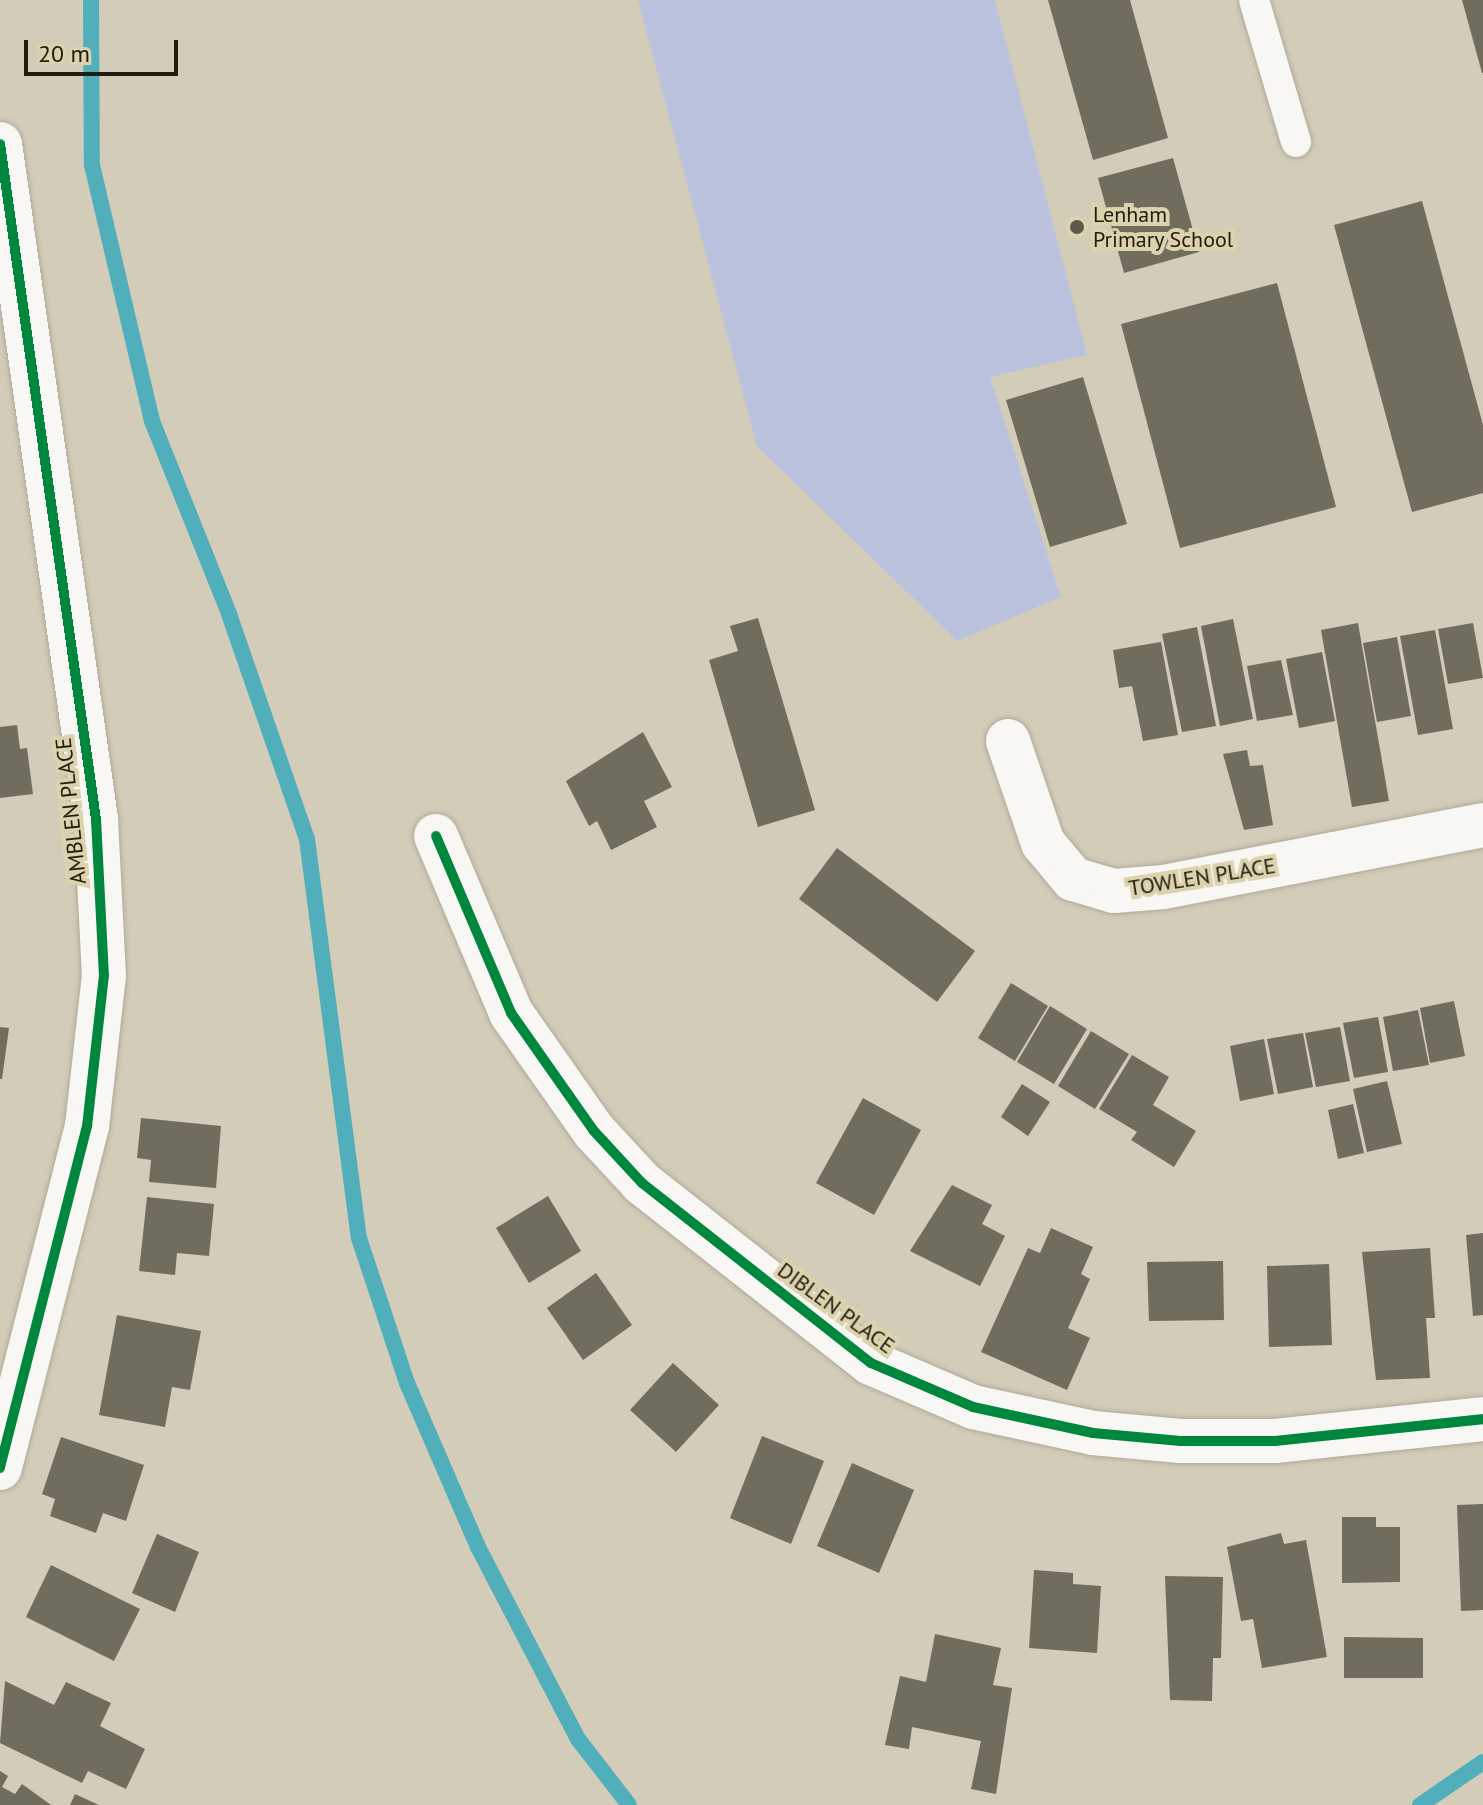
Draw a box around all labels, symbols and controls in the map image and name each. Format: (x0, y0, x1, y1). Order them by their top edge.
scale bar (28, 24, 182, 74)
text: 20 m (38, 38, 90, 69)
place label: Lenham Primary School (1093, 201, 1234, 252)
marker: Lenham Primary School (1068, 218, 1086, 236)
street label: AMBLEN PLACE (50, 736, 92, 886)
street label: TOWLEN PLACE (1127, 852, 1277, 902)
street label: DIBLEN PLACE (772, 1257, 900, 1359)

